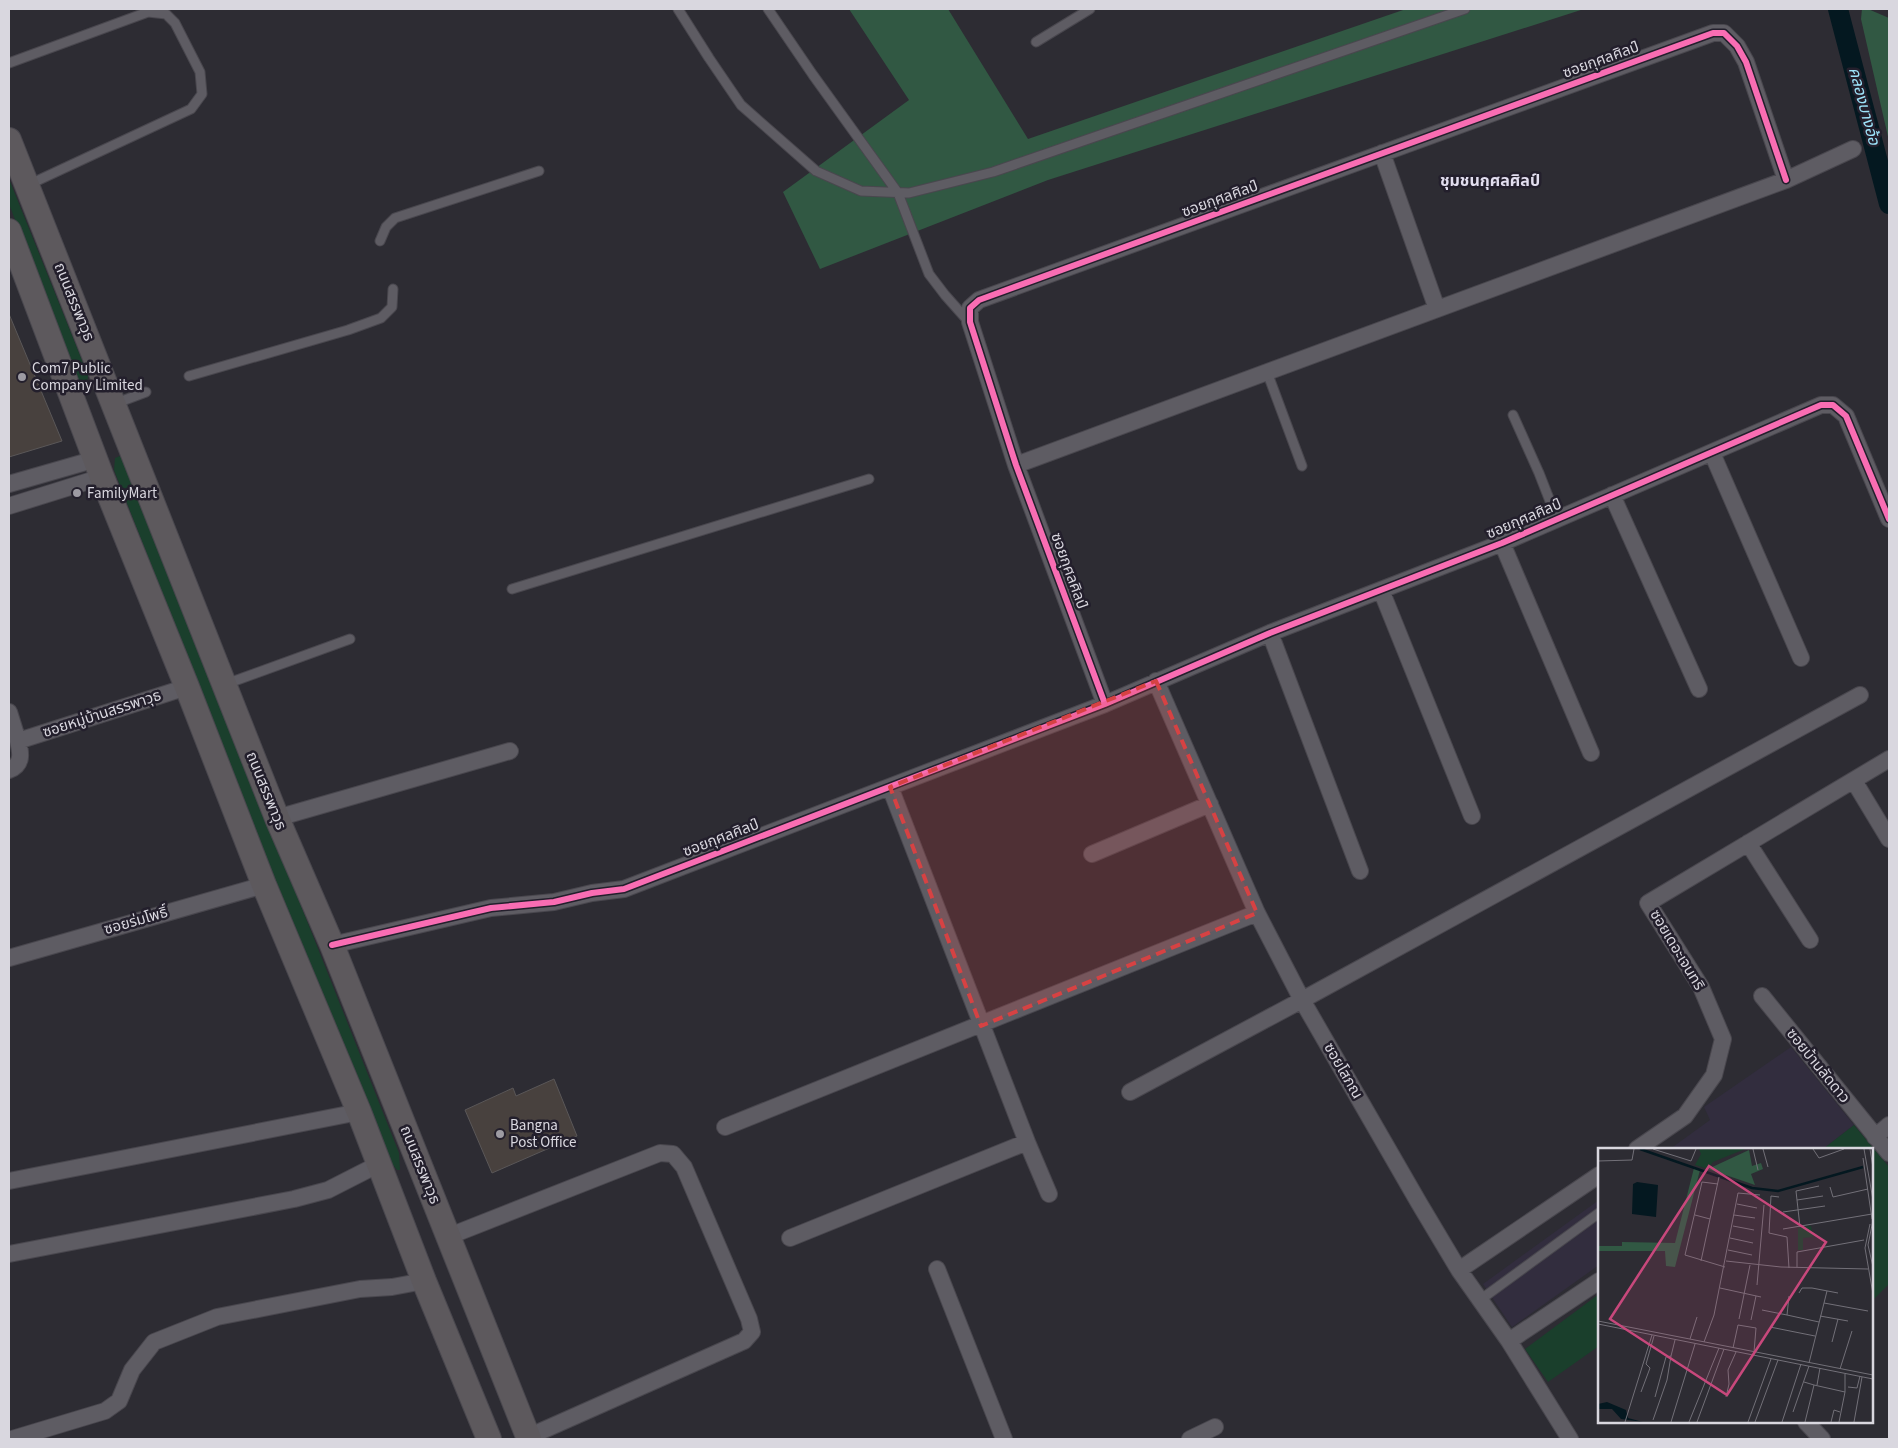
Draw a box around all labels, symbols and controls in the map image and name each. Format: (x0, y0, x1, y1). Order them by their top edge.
street label: ซอยกุศลศิลป์ (1560, 36, 1642, 84)
water label: คลองบางอ้อ (1843, 65, 1885, 148)
district label: ชุมชนกุศลศิลป์ (1440, 170, 1540, 192)
street label: ซอยกุศลศิลป์ (1179, 175, 1261, 223)
street label: ถนนสรรพาวุธ (49, 260, 99, 344)
place label: Com7 Public Company Limited (32, 358, 143, 396)
marker: Com7 Public Company Limited (16, 371, 28, 383)
place label: FamilyMart (87, 483, 157, 504)
marker: FamilyMart (71, 487, 83, 499)
street label: ซอยกุศลศิลป์ (1483, 494, 1565, 544)
street label: ซอยกุศลศิลป์ (1045, 530, 1093, 612)
street label: ซอยหมู่บ้านสรรพาวุธ (40, 685, 164, 743)
street label: ถนนสรรพาวุธ (241, 749, 291, 833)
street label: ซอยกุศลศิลป์ (680, 814, 762, 862)
street label: ซอยร่มโพธิ์ (102, 902, 171, 940)
street label: ซอยเดอะเจนทริ (1645, 906, 1709, 994)
street label: ซอยบ้านลัดดาว (1781, 1024, 1855, 1108)
street label: ซอยโสภณ (1319, 1039, 1367, 1103)
place label: Bangna Post Office (510, 1115, 577, 1153)
street label: ถนนสรรพาวุธ (395, 1123, 445, 1207)
marker: Bangna Post Office (494, 1128, 506, 1140)
inset map (1598, 1148, 1873, 1423)

